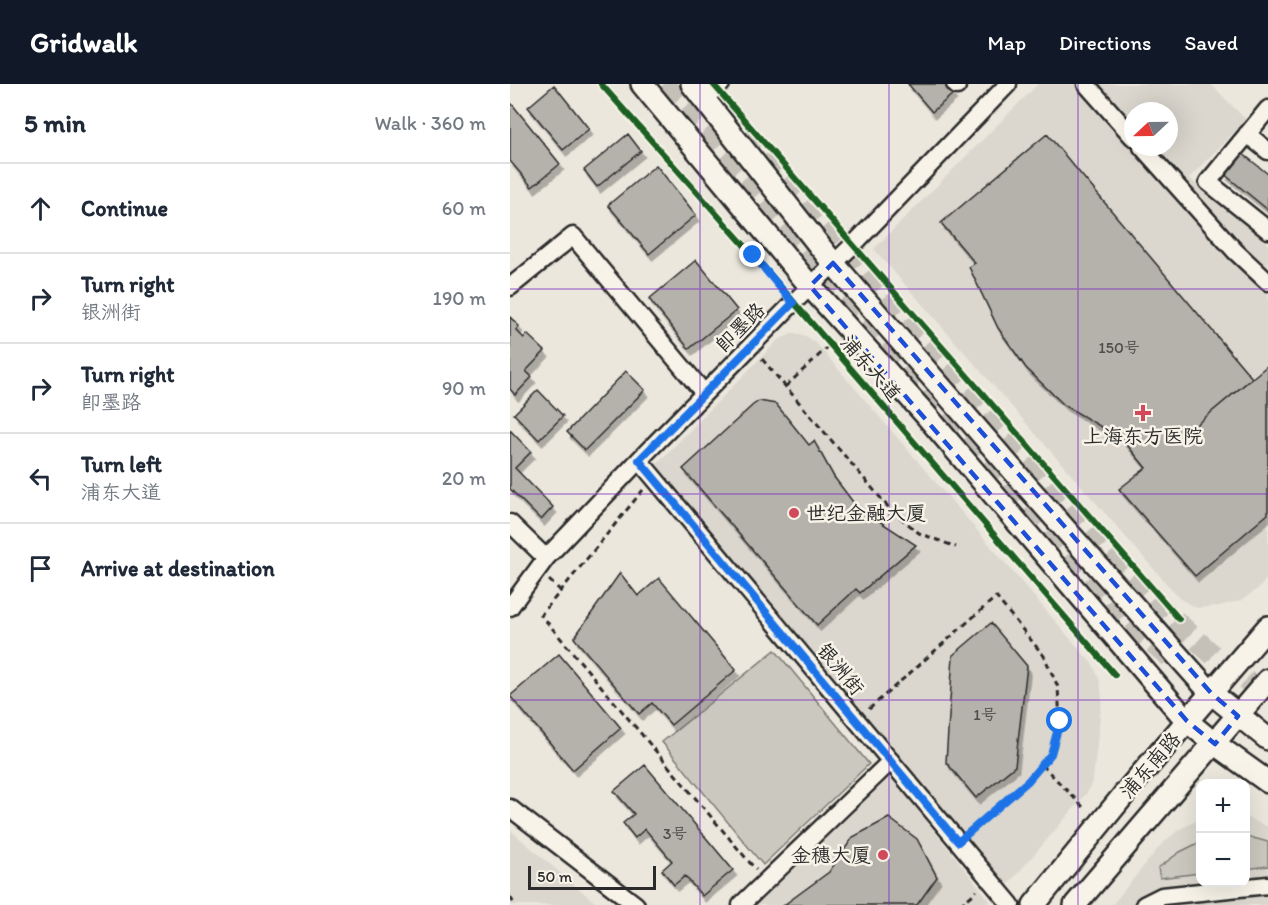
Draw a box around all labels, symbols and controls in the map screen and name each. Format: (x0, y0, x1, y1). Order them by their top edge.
text: Gridwalk (30, 25, 138, 59)
text: Map (988, 30, 1026, 55)
text: Directions (1059, 30, 1151, 55)
text: Saved (1184, 30, 1238, 55)
north arrow (1124, 102, 1178, 156)
text: 5 min (24, 107, 86, 139)
text: Walk · 360 m (374, 111, 486, 135)
icon: ahead (24, 192, 57, 225)
text: Continue (81, 195, 168, 222)
text: 60 m (442, 196, 486, 220)
route end (739, 241, 765, 267)
text: Turn right (81, 271, 175, 298)
icon: right (24, 282, 57, 315)
text: 190 m (433, 286, 486, 310)
street label: 即墨路 (710, 297, 770, 357)
text: 银洲街 (81, 300, 141, 324)
street label: 浦东大道 (836, 330, 906, 406)
house number: 150号 (1098, 338, 1140, 357)
text: Turn right (81, 361, 175, 388)
icon: right (24, 372, 57, 405)
text: 90 m (442, 376, 486, 400)
text: 即墨路 (81, 390, 141, 414)
marker: 上海东方医院 (1134, 404, 1152, 422)
place label: 上海东方医院 (1083, 424, 1203, 448)
text: Turn left (81, 451, 162, 478)
icon: left (24, 462, 57, 495)
text: 20 m (442, 466, 486, 490)
text: 浦东大道 (81, 480, 161, 504)
place label: 世纪金融大厦 (806, 501, 926, 525)
marker: 世纪金融大厦 (787, 506, 801, 520)
icon: arrive (24, 552, 57, 585)
text: Arrive at destination (81, 555, 275, 582)
street label: 银洲街 (813, 638, 869, 700)
house number: 1号 (973, 705, 997, 724)
route start (1046, 707, 1072, 733)
street label: 浦东南路 (1115, 726, 1186, 803)
map controls (1196, 779, 1250, 887)
button: + (1196, 779, 1250, 833)
house number: 3号 (663, 824, 687, 843)
button: − (1196, 833, 1250, 887)
place label: 金穗大厦 (791, 843, 871, 867)
marker: 金穗大厦 (876, 848, 890, 862)
scale bar (528, 863, 656, 890)
text: 50 m (537, 867, 572, 886)

